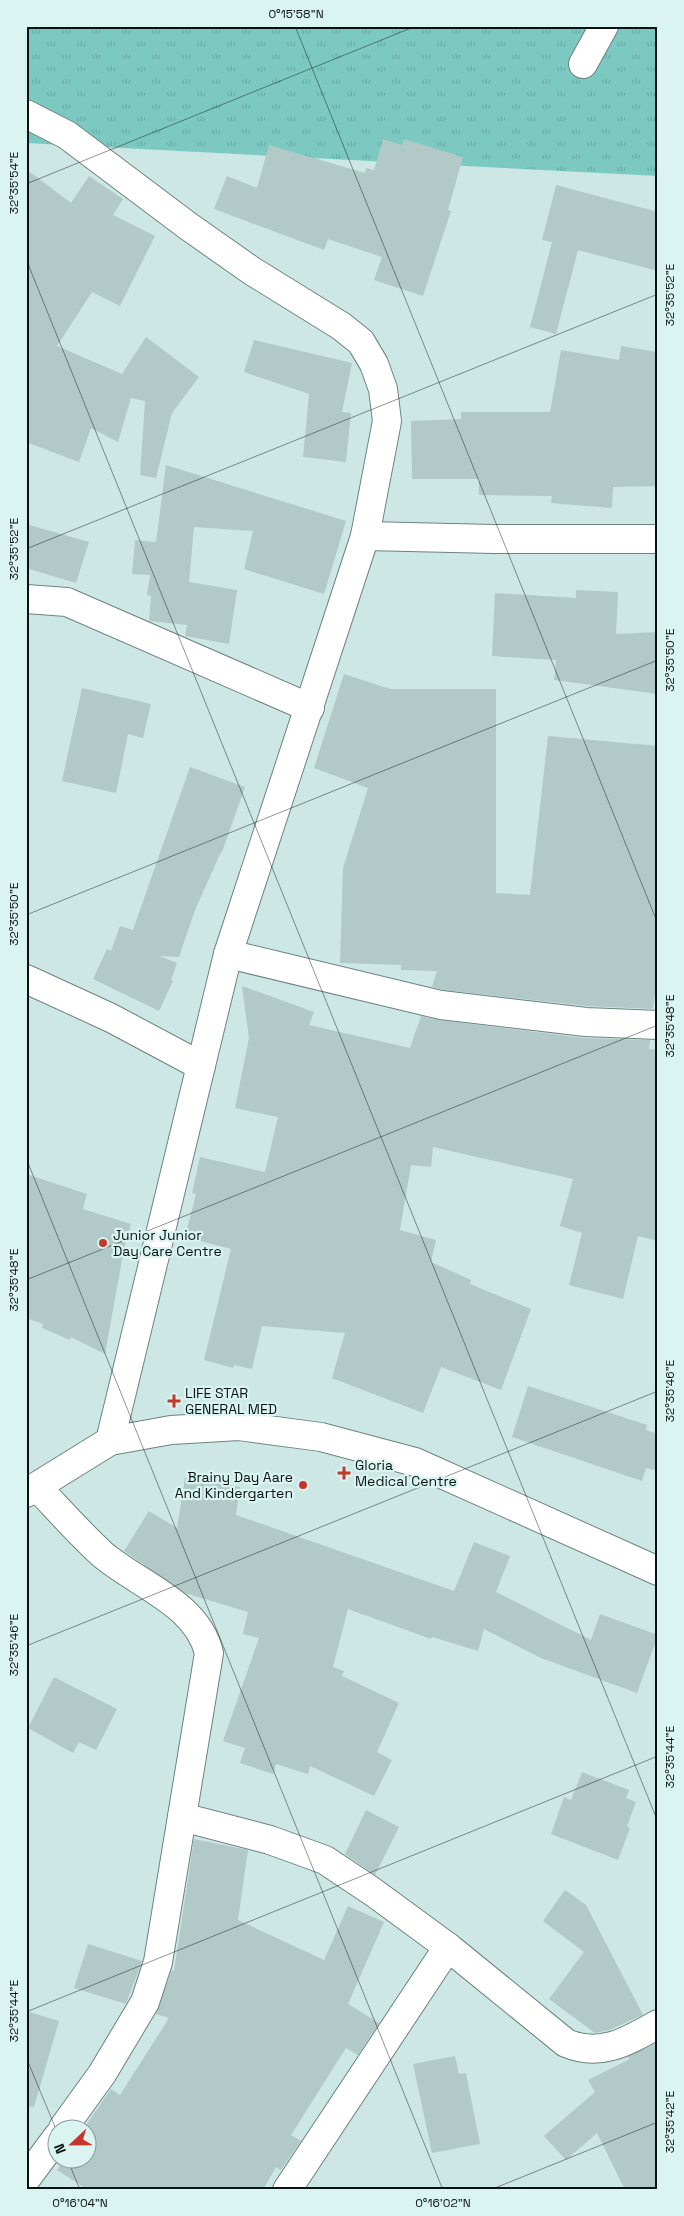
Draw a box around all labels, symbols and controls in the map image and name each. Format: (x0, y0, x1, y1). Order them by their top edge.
text: 0°15'58"N (268, 6, 324, 22)
text: 32°35'54"E (6, 151, 22, 214)
text: 32°35'52"E (662, 263, 678, 326)
text: 32°35'52"E (6, 517, 22, 580)
text: 32°35'50"E (662, 628, 678, 692)
text: 32°35'50"E (6, 882, 22, 946)
text: 32°35'48"E (662, 994, 678, 1057)
place label: Junior Junior Day Care Centre (113, 1226, 222, 1260)
marker: Junior Junior Day Care Centre (97, 1237, 109, 1249)
text: 32°35'48"E (6, 1248, 22, 1311)
text: 32°35'46"E (662, 1359, 678, 1422)
place label: LIFE STAR GENERAL MED (185, 1384, 277, 1418)
marker: LIFE STAR GENERAL MED (167, 1394, 181, 1408)
place label: Gloria Medical Centre (355, 1456, 457, 1490)
marker: Gloria Medical Centre (337, 1466, 351, 1480)
place label: Brainy Day Aare And Kindergarten (175, 1468, 293, 1502)
marker: Brainy Day Aare And Kindergarten (297, 1479, 309, 1491)
text: 32°35'46"E (6, 1613, 22, 1676)
text: 32°35'44"E (662, 1726, 678, 1788)
text: 32°35'44"E (6, 1980, 22, 2042)
text: 32°35'42"E (662, 2090, 678, 2153)
north arrow (48, 2118, 98, 2168)
text: N (50, 2141, 70, 2157)
text: 0°16'04"N (52, 2195, 108, 2211)
text: 0°16'02"N (415, 2195, 471, 2211)

